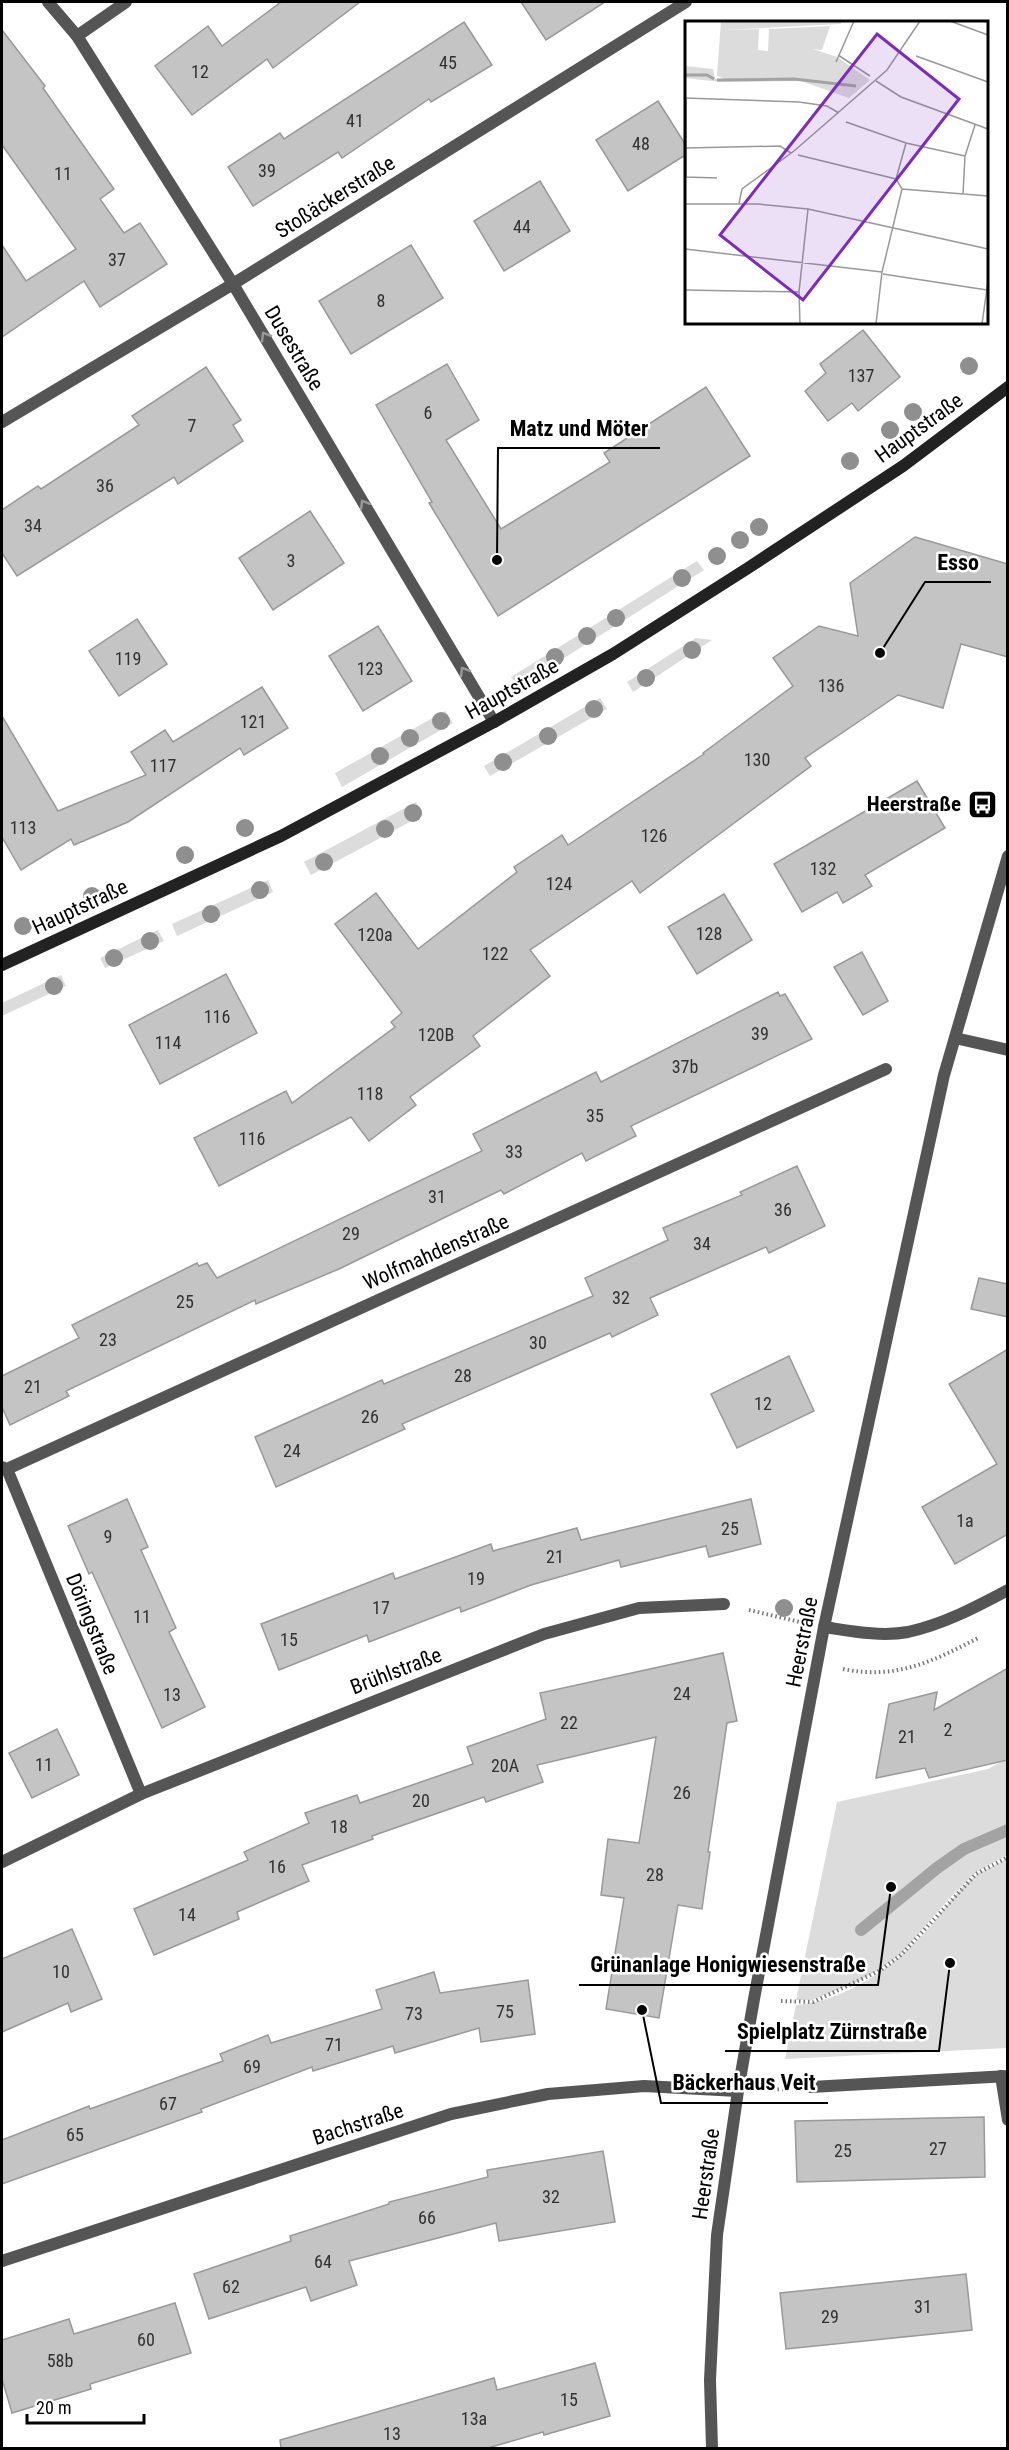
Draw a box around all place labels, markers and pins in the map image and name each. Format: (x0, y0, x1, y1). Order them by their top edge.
callout: Matz und Möter (498, 408, 660, 448)
callout: Esso (925, 542, 991, 582)
bus stop icon: Heerstraße (966, 788, 998, 820)
place label: Heerstraße (867, 792, 961, 816)
callout: Grünanlage Honigwiesenstraße (579, 1945, 878, 1985)
callout: Spielplatz Zürnstraße (725, 2011, 939, 2051)
callout: Bäckerhaus Veit (661, 2063, 828, 2103)

